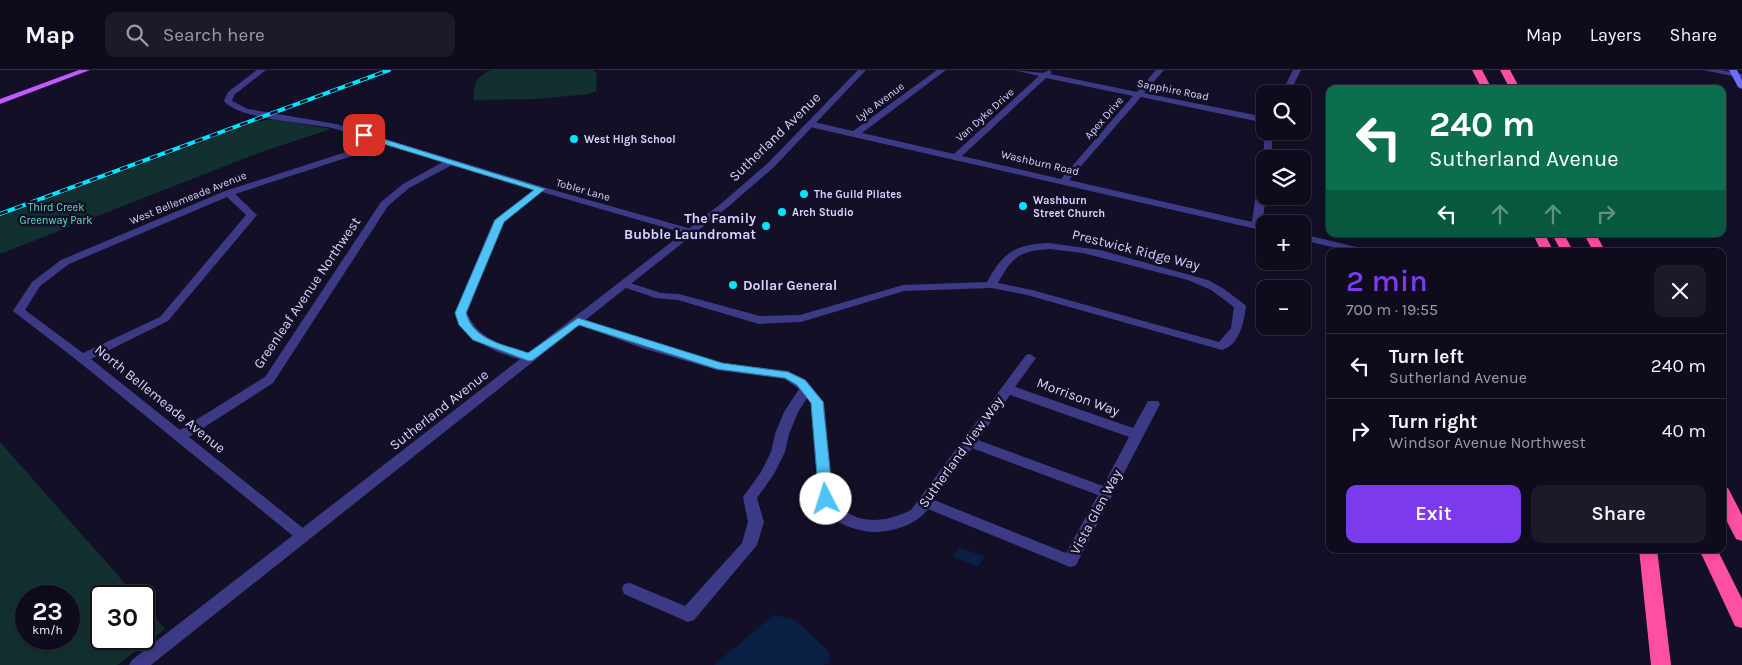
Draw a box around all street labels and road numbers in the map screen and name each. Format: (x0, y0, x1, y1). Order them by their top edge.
street label: Sapphire Road (1136, 77, 1210, 103)
street label: Lyle Avenue (853, 79, 907, 124)
street label: Van Dyke Drive (953, 85, 1017, 144)
street label: Sutherland Avenue (726, 89, 824, 185)
street label: Apex Drive (1082, 94, 1126, 142)
street label: Washburn Road (1000, 148, 1080, 178)
street label: West Bellemeade Avenue (128, 168, 249, 227)
street label: Tobler Lane (554, 176, 612, 204)
street label: Greenleaf Avenue Northwest (250, 214, 364, 372)
street label: Prestwick Ridge Way (1070, 226, 1202, 274)
street label: North Bellemeade Avenue (91, 341, 229, 457)
street label: Sutherland Avenue (386, 366, 492, 454)
street label: Morrison Way (1034, 374, 1122, 420)
street label: Sutherland View Way (915, 393, 1007, 511)
street label: Vista Glen Way (1066, 466, 1126, 557)

